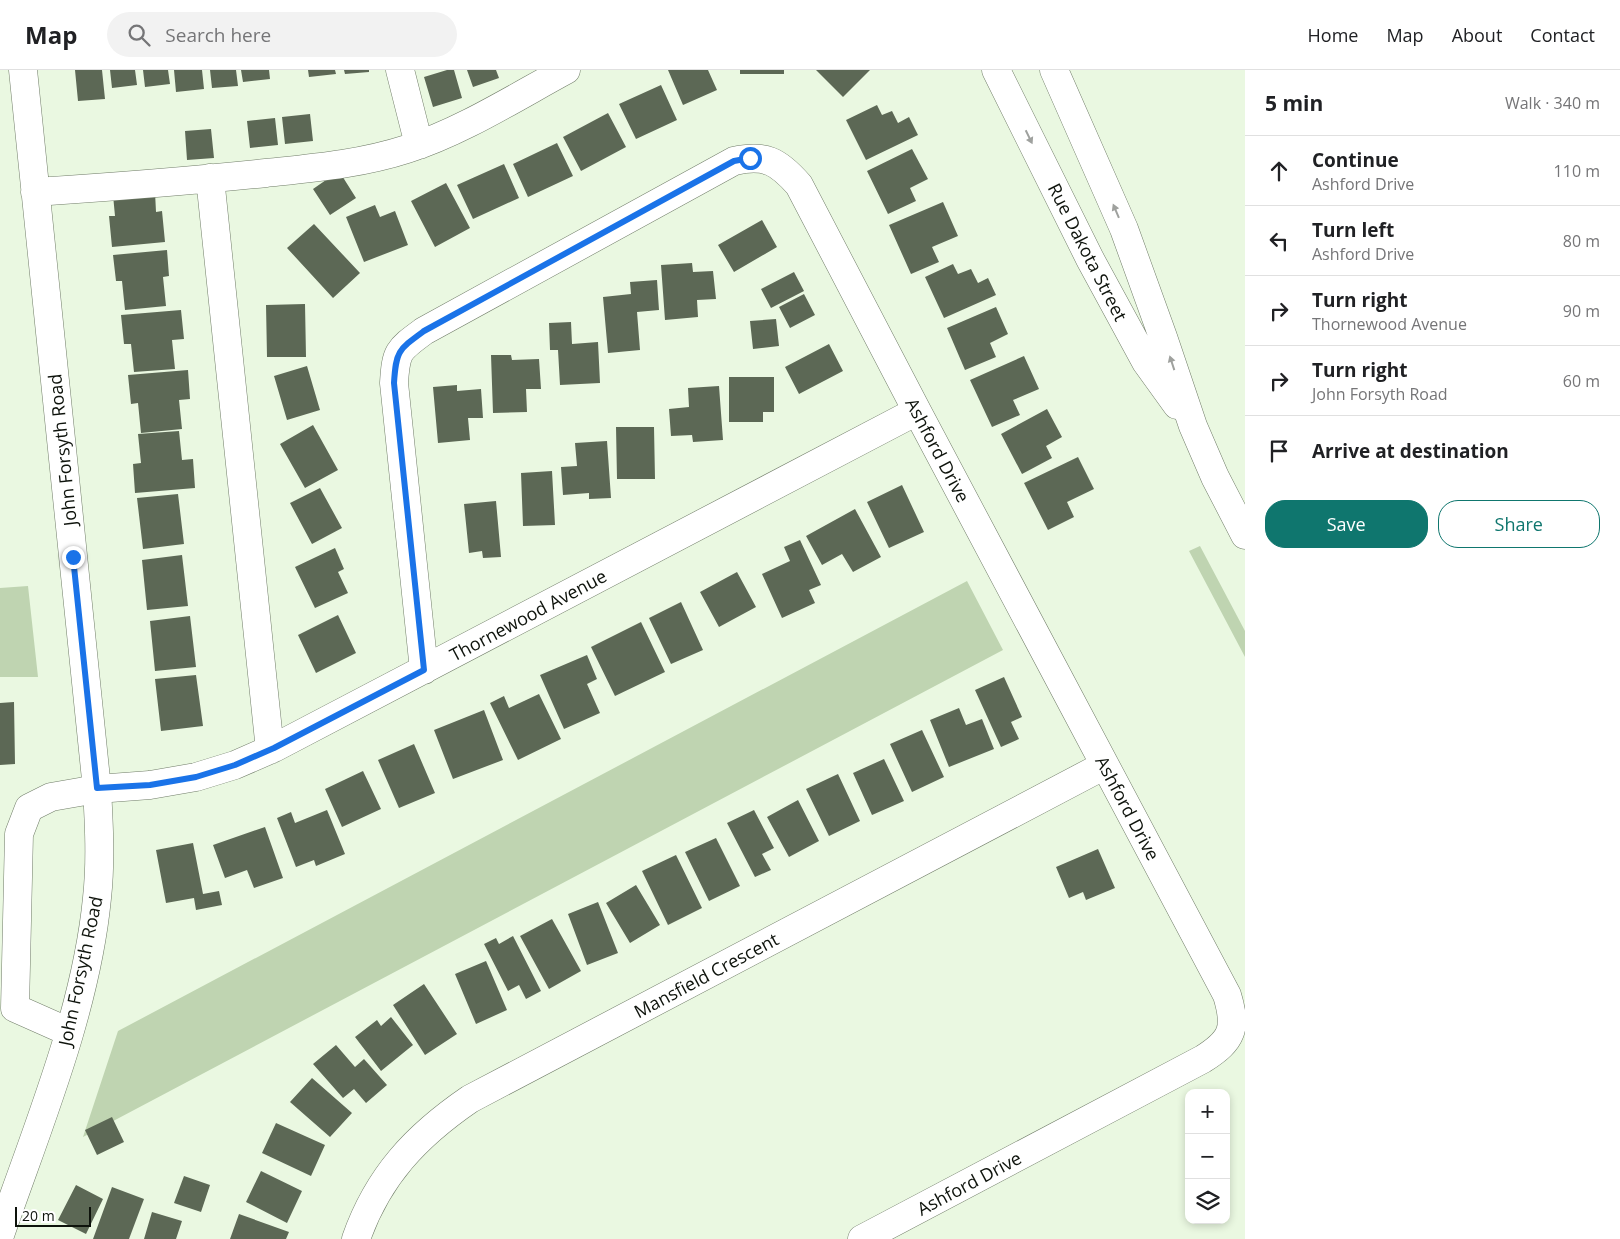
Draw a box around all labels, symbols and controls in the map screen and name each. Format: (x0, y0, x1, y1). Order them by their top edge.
search box (107, 12, 457, 57)
text: Map (25, 18, 77, 51)
icon: search (125, 21, 153, 49)
text: Search here (165, 22, 271, 48)
text: Home (1308, 23, 1358, 47)
text: Map (1386, 23, 1424, 47)
text: About (1452, 23, 1502, 47)
text: Contact (1530, 23, 1595, 47)
text: 5 min (1265, 89, 1323, 117)
text: Walk · 340 m (1505, 92, 1600, 114)
one-way arrow (1026, 130, 1034, 144)
route start (739, 147, 762, 170)
text: Continue (1312, 147, 1399, 173)
icon: ahead (1265, 157, 1293, 185)
text: 110 m (1554, 160, 1600, 182)
text: Ashford Drive (1312, 173, 1414, 195)
street label: Rue Dakota Street (1043, 179, 1133, 325)
one-way arrow (1111, 204, 1119, 218)
text: Turn left (1312, 217, 1394, 243)
icon: left (1265, 227, 1293, 255)
text: 80 m (1563, 230, 1600, 252)
text: Ashford Drive (1312, 243, 1414, 265)
text: Turn right (1312, 287, 1407, 313)
icon: right (1265, 297, 1293, 325)
text: 90 m (1563, 300, 1600, 322)
text: Thornewood Avenue (1312, 313, 1467, 335)
one-way arrow (1168, 356, 1175, 371)
text: Turn right (1312, 357, 1407, 383)
icon: right (1265, 367, 1293, 395)
text: 60 m (1563, 370, 1600, 392)
street label: John Forsyth Road (42, 373, 82, 529)
text: John Forsyth Road (1312, 383, 1448, 405)
street label: Ashford Drive (900, 394, 976, 506)
icon: arrive (1265, 437, 1293, 465)
text: Arrive at destination (1312, 438, 1509, 464)
button: Save (1265, 500, 1428, 548)
button: Share (1438, 500, 1600, 548)
route end (62, 546, 85, 569)
street label: Thornewood Avenue (445, 564, 611, 666)
street label: Ashford Drive (1090, 752, 1166, 864)
street label: John Forsyth Road (52, 894, 108, 1050)
street label: Mansfield Crescent (630, 927, 782, 1023)
map controls (1185, 1089, 1230, 1224)
button: + (1185, 1089, 1230, 1134)
button: − (1185, 1134, 1230, 1179)
street label: Ashford Drive (913, 1145, 1025, 1221)
button: layers (1185, 1179, 1230, 1224)
scale bar (15, 1204, 91, 1227)
text: 20 m (22, 1206, 55, 1225)

